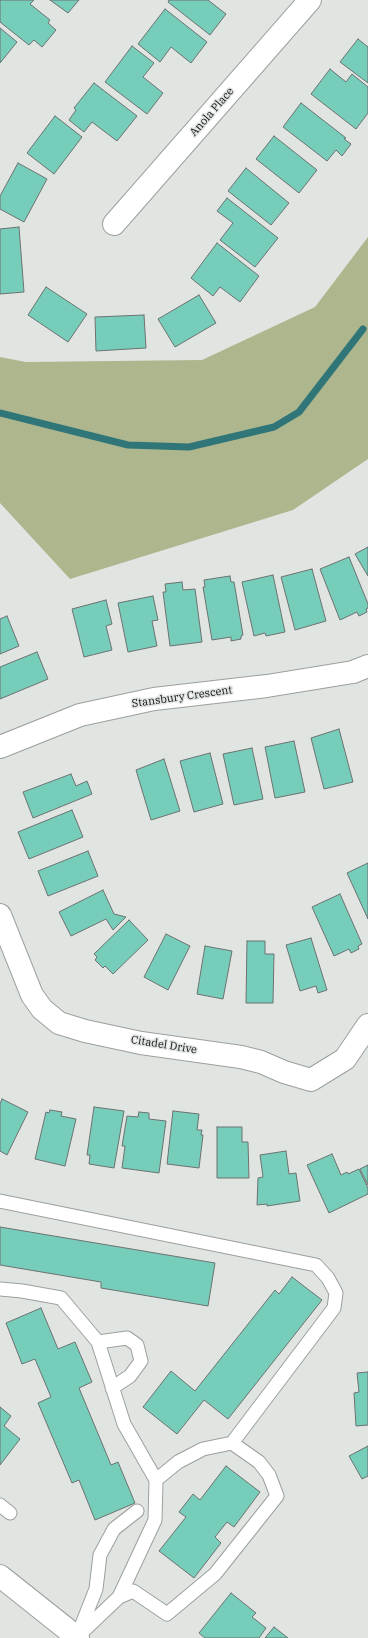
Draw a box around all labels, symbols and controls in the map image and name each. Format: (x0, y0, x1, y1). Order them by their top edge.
street label: Anola Place (187, 85, 237, 139)
street label: Stansbury Crescent (131, 683, 233, 711)
street label: Citadel Drive (130, 1033, 198, 1057)

